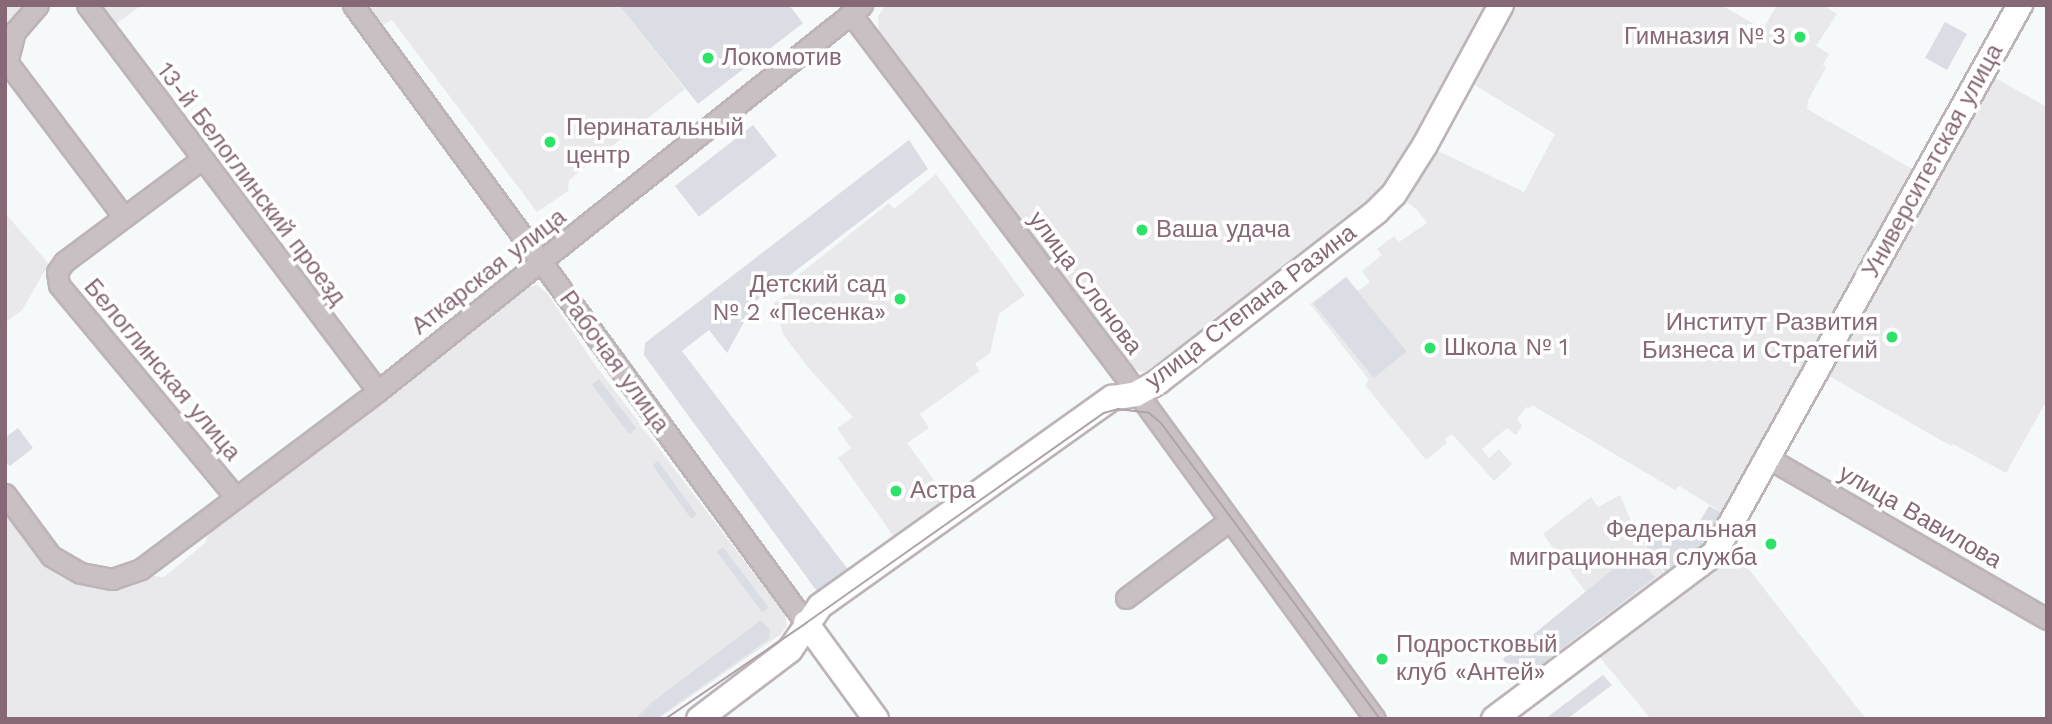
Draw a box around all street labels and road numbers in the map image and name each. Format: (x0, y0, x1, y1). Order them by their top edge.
street label: Университетская улица (1857, 39, 2009, 283)
street label: 13-й Белоглинский проезд (150, 57, 352, 311)
street label: Аткарская улица (406, 203, 572, 341)
street label: улица Слонова (1022, 206, 1148, 360)
street label: улица Степана Разина (1140, 218, 1362, 396)
street label: Белоглинская улица (78, 273, 246, 467)
street label: Рабочая улица (553, 286, 675, 438)
street label: улица Вавилова (1834, 459, 2006, 575)

